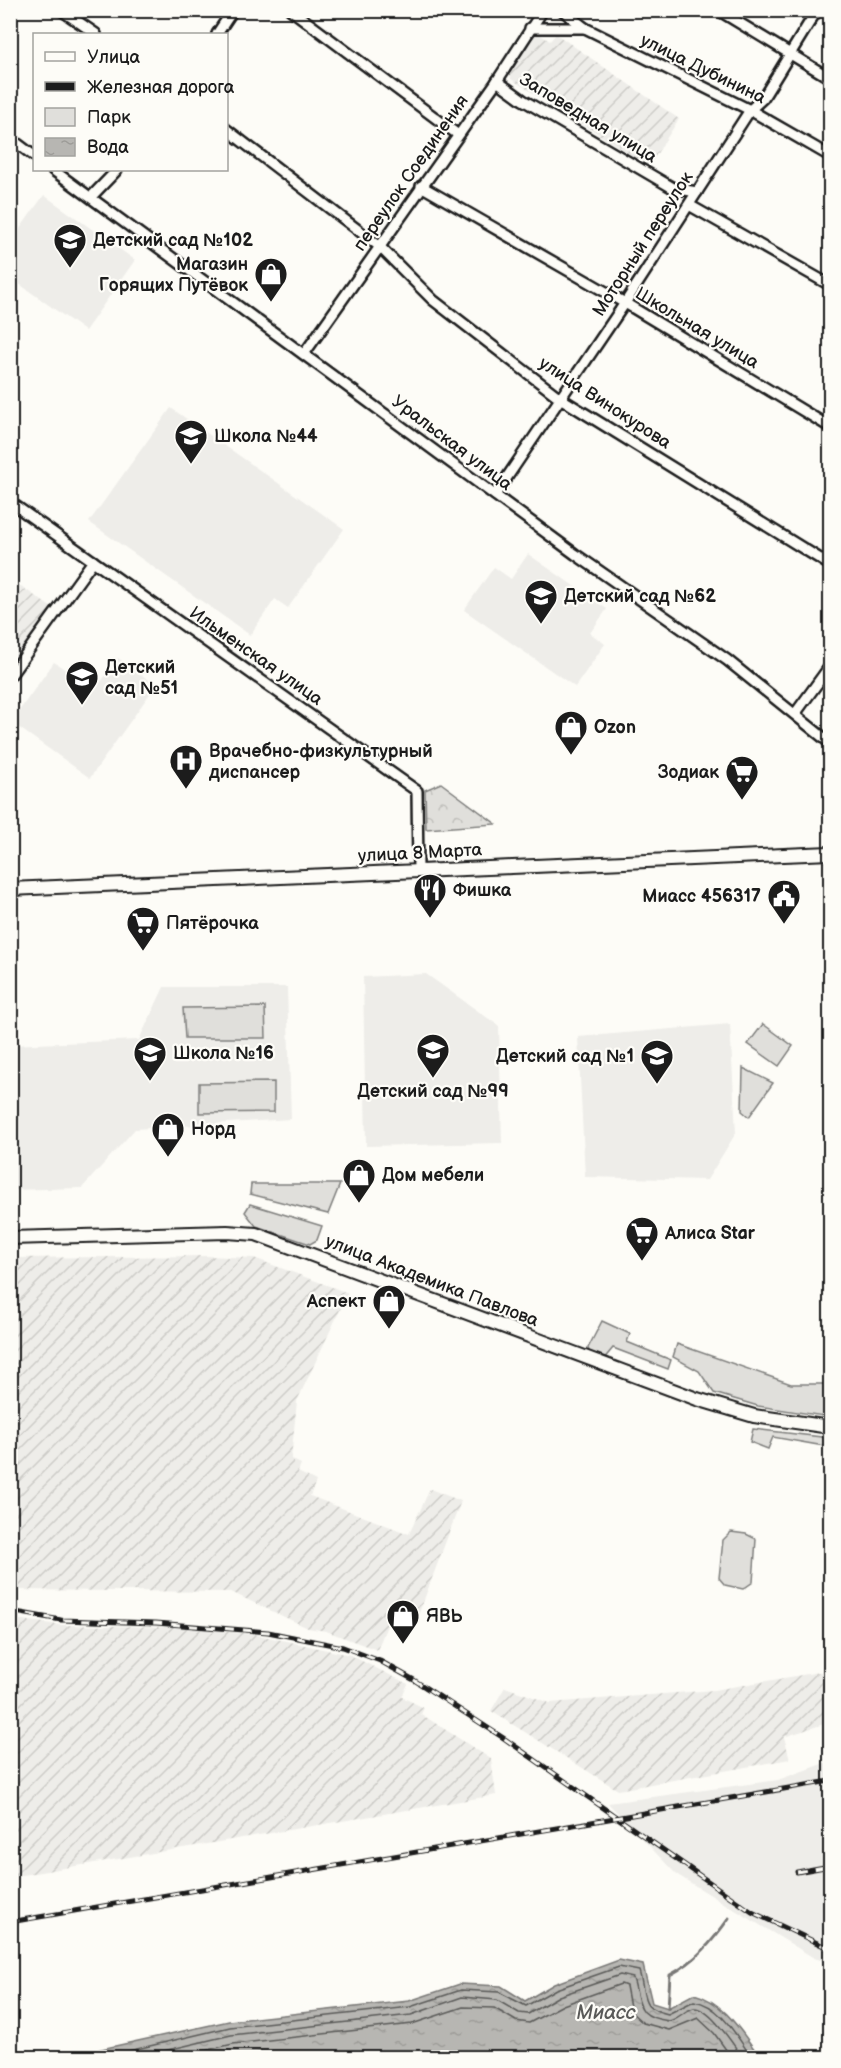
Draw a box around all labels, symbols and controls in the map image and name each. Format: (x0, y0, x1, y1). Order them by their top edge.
street label: улица Дубинина (637, 30, 769, 109)
legend (33, 33, 228, 171)
text: Улица (87, 47, 141, 68)
street label: Заповедная улица (515, 69, 661, 168)
text: Железная дорога (87, 77, 235, 98)
street label: переулок Соединения (349, 91, 473, 255)
text: Парк (87, 107, 131, 128)
text: Вода (87, 137, 129, 158)
street label: Моторный переулок (588, 167, 698, 320)
school or university icon: Детский сад №102 (52, 222, 88, 269)
place label: Детский сад №102 (93, 230, 253, 251)
place label: Магазин Горящих Путёвок (99, 254, 248, 296)
shop icon: Магазин Горящих Путёвок (253, 256, 289, 303)
street label: Школьная улица (631, 283, 763, 373)
street label: улица Винокурова (535, 352, 675, 454)
street label: Уральская улица (388, 391, 517, 495)
school or university icon: Школа №44 (173, 418, 209, 465)
place label: Школа №44 (214, 426, 318, 447)
school or university icon: Детский сад №62 (523, 578, 559, 625)
place label: Детский сад №62 (564, 586, 716, 607)
street label: Ильменская улица (185, 602, 327, 710)
place label: Детский сад №51 (105, 657, 178, 699)
school or university icon: Детский сад №51 (64, 659, 100, 706)
shop icon: Ozon (553, 709, 589, 756)
place label: Ozon (594, 717, 636, 738)
place label: Врачебно-физкультурный диспансер (208, 741, 433, 783)
hospital icon: Врачебно-физкультурный диспансер (168, 743, 204, 790)
supermarket icon: Зодиак (724, 754, 760, 801)
place label: Зодиак (658, 762, 719, 783)
street label: улица 8 Марта (357, 839, 483, 867)
restaurant icon: Фишка (412, 872, 448, 919)
public building icon: Миасс 456317 (766, 878, 802, 925)
place label: Фишка (453, 880, 512, 901)
place label: Миасс 456317 (642, 886, 761, 907)
supermarket icon: Пятёрочка (125, 905, 161, 952)
place label: Пятёрочка (166, 913, 259, 934)
school or university icon: Детский сад №99 (415, 1032, 451, 1079)
school or university icon: Школа №16 (132, 1035, 168, 1082)
school or university icon: Детский сад №1 (639, 1038, 675, 1085)
place label: Школа №16 (173, 1043, 274, 1064)
place label: Детский сад №1 (496, 1046, 634, 1067)
place label: Детский сад №99 (357, 1081, 509, 1102)
shop icon: Норд (150, 1111, 186, 1158)
place label: Норд (191, 1119, 236, 1140)
shop icon: Дом мебели (341, 1157, 377, 1204)
place label: Дом мебели (382, 1165, 484, 1186)
supermarket icon: Алиса Star (624, 1215, 660, 1262)
place label: Алиса Star (664, 1223, 756, 1244)
street label: улица Академика Павлова (323, 1231, 542, 1331)
shop icon: Аспект (371, 1283, 407, 1330)
place label: Аспект (306, 1291, 366, 1312)
shop icon: ЯВЬ (385, 1598, 421, 1645)
place label: ЯВЬ (426, 1606, 463, 1627)
water label: Миасс (576, 2001, 636, 2025)

